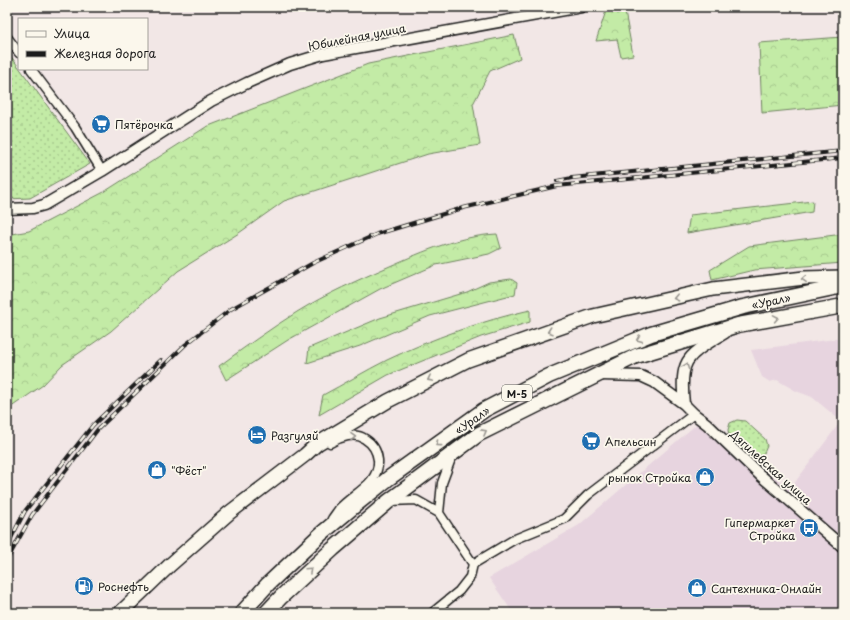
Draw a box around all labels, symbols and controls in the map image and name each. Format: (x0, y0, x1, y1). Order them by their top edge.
legend (18, 18, 148, 70)
street label: Юбилейная улица (307, 19, 407, 55)
text: Улица (54, 24, 90, 42)
text: Железная дорога (54, 44, 157, 62)
supermarket icon: Пятёрочка (90, 113, 112, 135)
place label: Пятёрочка (115, 116, 173, 133)
one-way arrow (801, 274, 807, 283)
street label: «Урал» (750, 289, 792, 313)
one-way arrow (672, 293, 679, 301)
one-way arrow (773, 314, 780, 323)
one-way arrow (547, 326, 554, 335)
one-way arrow (635, 335, 642, 343)
one-way arrow (682, 362, 690, 369)
one-way arrow (427, 375, 434, 382)
road number: М-5 (502, 385, 532, 401)
street label: «Урал» (451, 402, 493, 438)
hotel icon: Разгуляй (246, 424, 268, 446)
street label: Дягилевская улица (726, 425, 816, 508)
place label: Разгуляй (271, 427, 318, 444)
one-way arrow (479, 429, 487, 437)
supermarket icon: Апельсин (580, 430, 602, 452)
one-way arrow (350, 433, 356, 441)
place label: Апельсин (605, 433, 656, 450)
one-way arrow (435, 439, 442, 446)
shop icon: "Фёст" (146, 459, 168, 481)
place label: "Фёст" (171, 462, 207, 479)
shop icon: рынок Стройка (694, 466, 716, 488)
place label: рынок Стройка (608, 469, 691, 486)
place label: Гипермаркет Стройка (725, 514, 796, 544)
bus stop icon: Гипермаркет Стройка (798, 517, 820, 539)
one-way arrow (305, 568, 312, 575)
fuel station icon: Роснефть (73, 575, 95, 597)
shop icon: Сантехника-Онлайн (686, 577, 708, 599)
place label: Роснефть (98, 578, 149, 595)
place label: Сантехника-Онлайн (711, 580, 822, 597)

